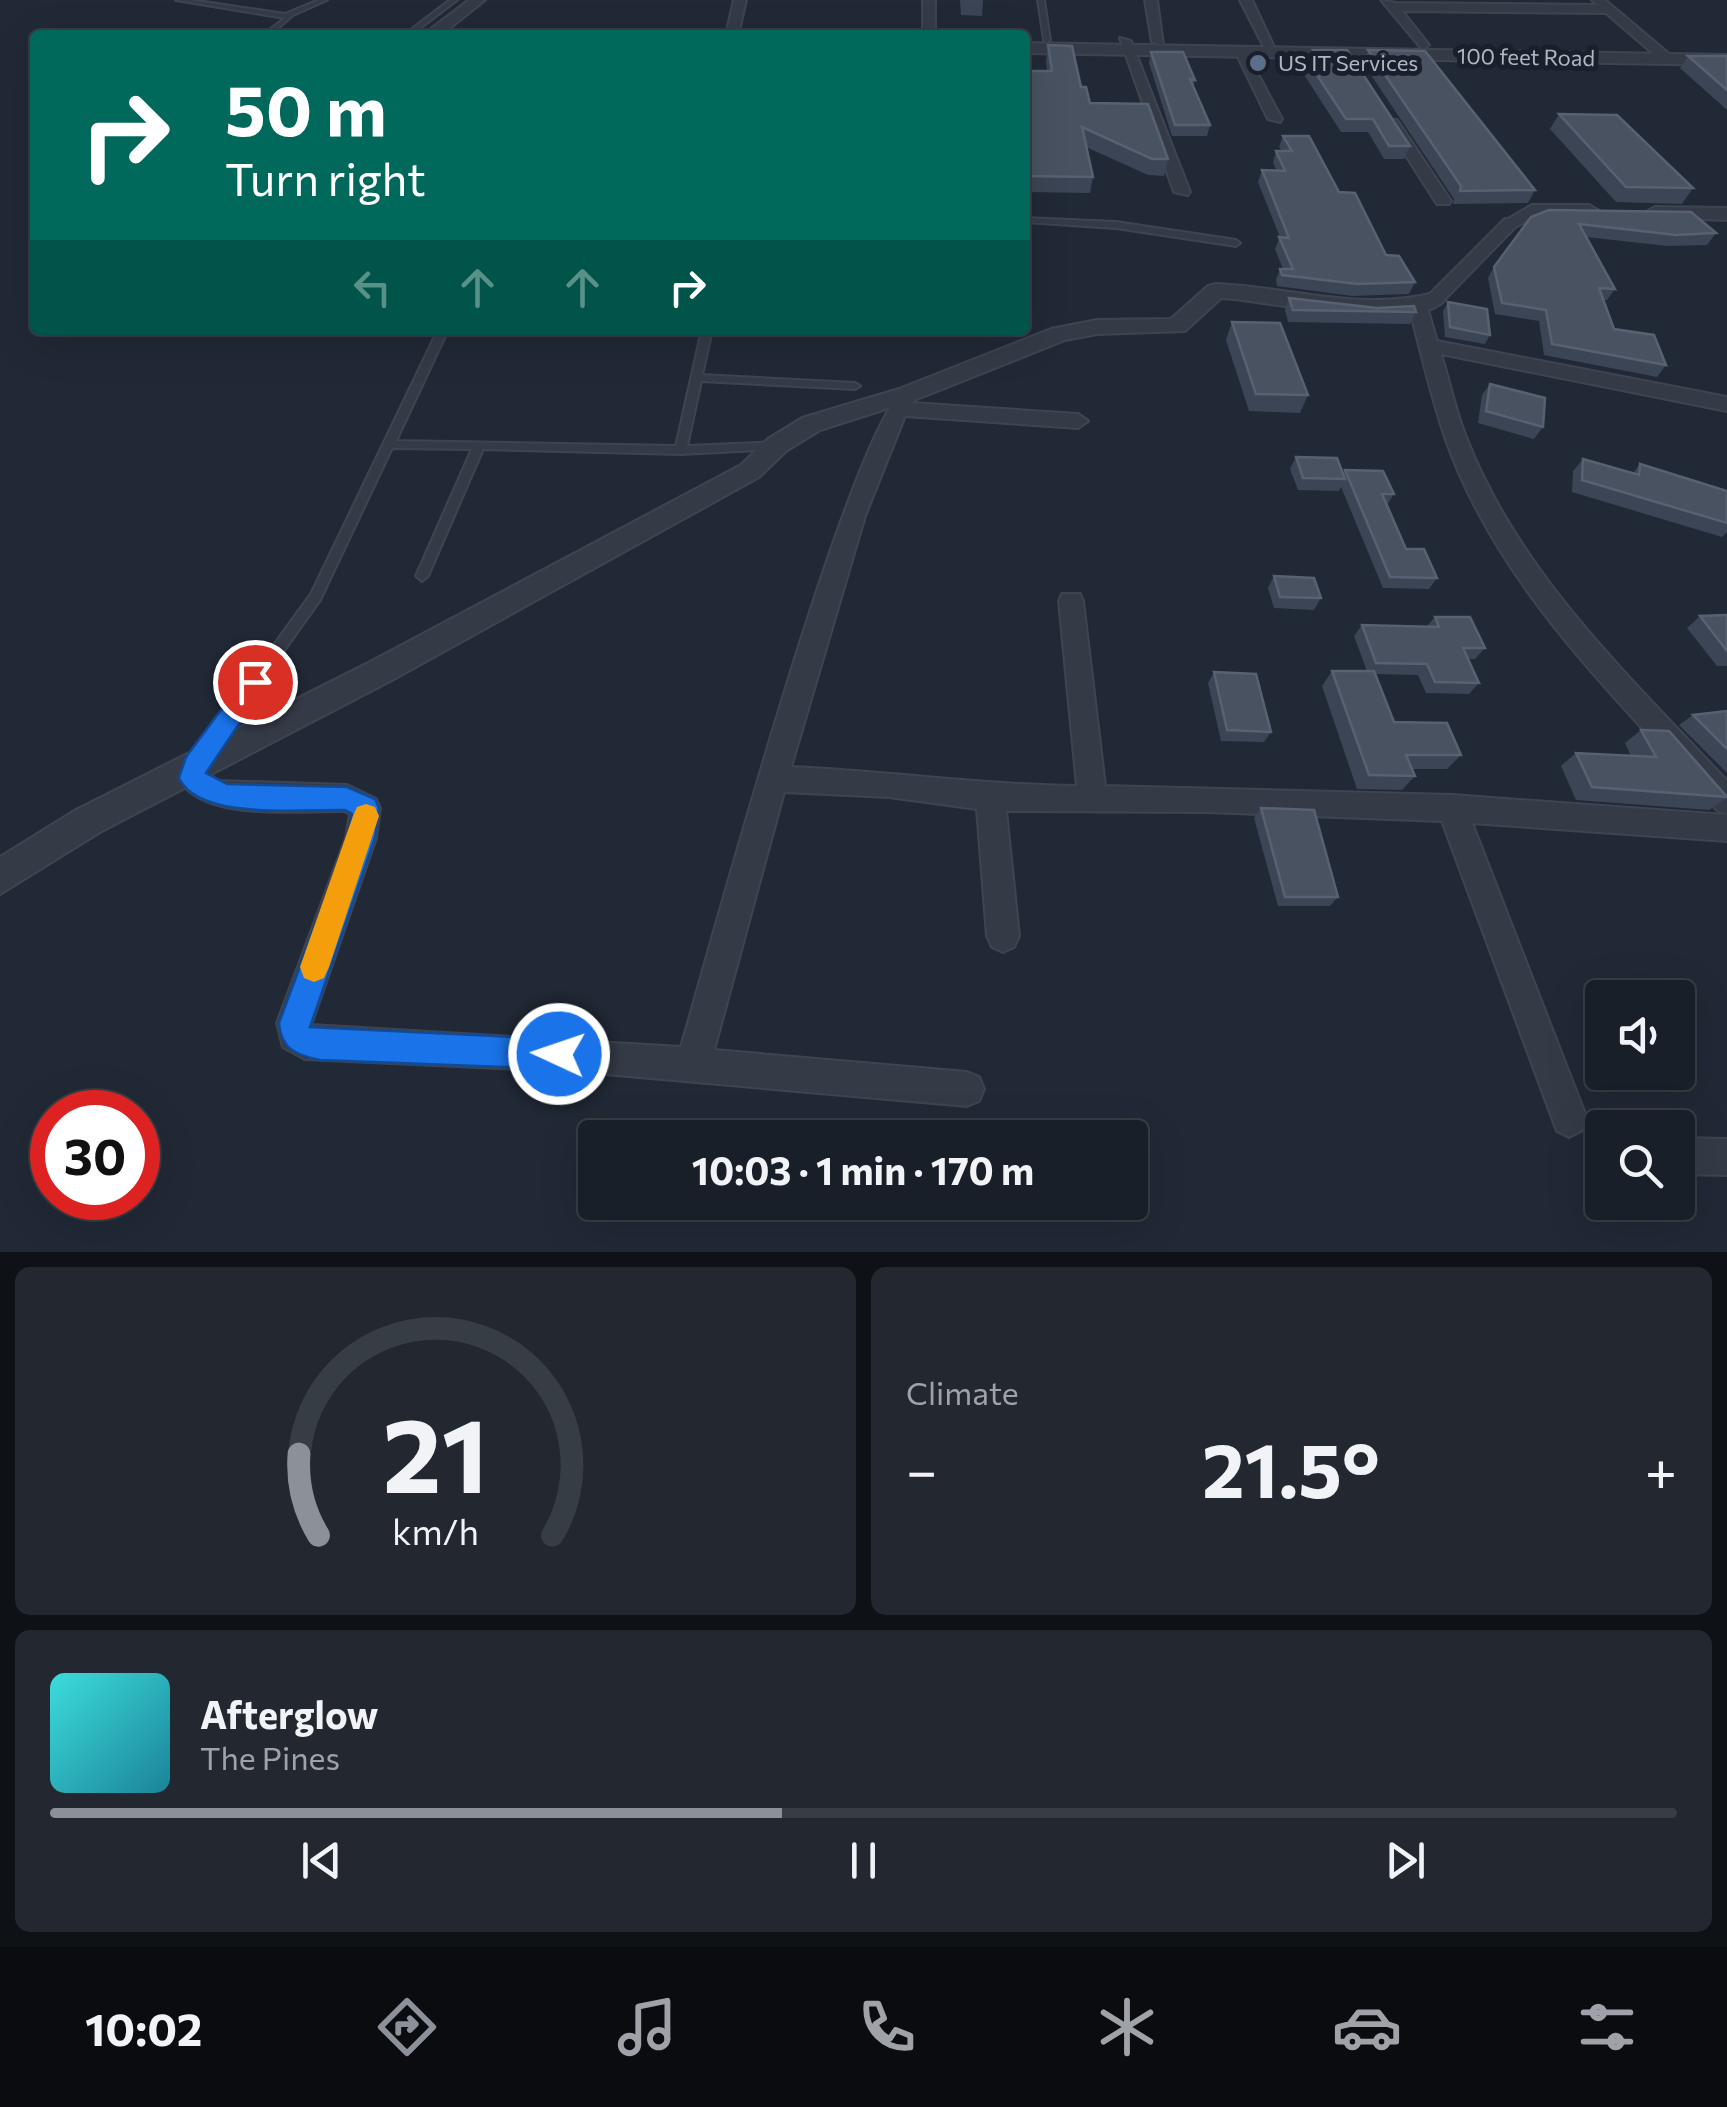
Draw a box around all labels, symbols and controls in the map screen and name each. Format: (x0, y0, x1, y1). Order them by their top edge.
street label: 100 feet Road (1457, 42, 1595, 71)
place label: US IT Services (1278, 49, 1418, 76)
marker: US IT Services (1247, 52, 1269, 74)
text: 50 m (225, 65, 387, 150)
icon: right (60, 70, 190, 200)
text: Turn right (225, 150, 426, 205)
icon: left (345, 260, 400, 315)
icon: ahead (450, 260, 505, 315)
icon: ahead (555, 260, 610, 315)
icon: right (660, 260, 715, 315)
pin (213, 640, 298, 725)
icon: arrive (228, 655, 283, 710)
map controls (1585, 980, 1695, 1220)
button: sound (1585, 980, 1695, 1090)
position arrow (507, 1002, 611, 1106)
speed limit sign: 30 (30, 1090, 160, 1220)
button: search (1585, 1110, 1695, 1220)
text: 10:03 · 1 min · 170 m (692, 1146, 1034, 1193)
text: Climate (906, 1372, 1019, 1412)
text: 21 (382, 1387, 489, 1514)
text: 21.5° (1202, 1422, 1380, 1513)
text: − (906, 1435, 937, 1502)
text: + (1645, 1435, 1677, 1502)
text: km/h (392, 1509, 479, 1552)
text: Afterglow (200, 1690, 378, 1737)
text: The Pines (200, 1737, 340, 1777)
icon: previous (294, 1833, 349, 1888)
icon: pause (836, 1833, 891, 1888)
icon: next (1378, 1833, 1433, 1888)
icon: directions (372, 1992, 442, 2062)
icon: music (612, 1992, 682, 2062)
icon: phone (852, 1992, 922, 2062)
icon: climate (1092, 1992, 1162, 2062)
icon: car (1332, 1992, 1402, 2062)
icon: filters (1572, 1992, 1642, 2062)
text: 10:02 (85, 2000, 202, 2055)

